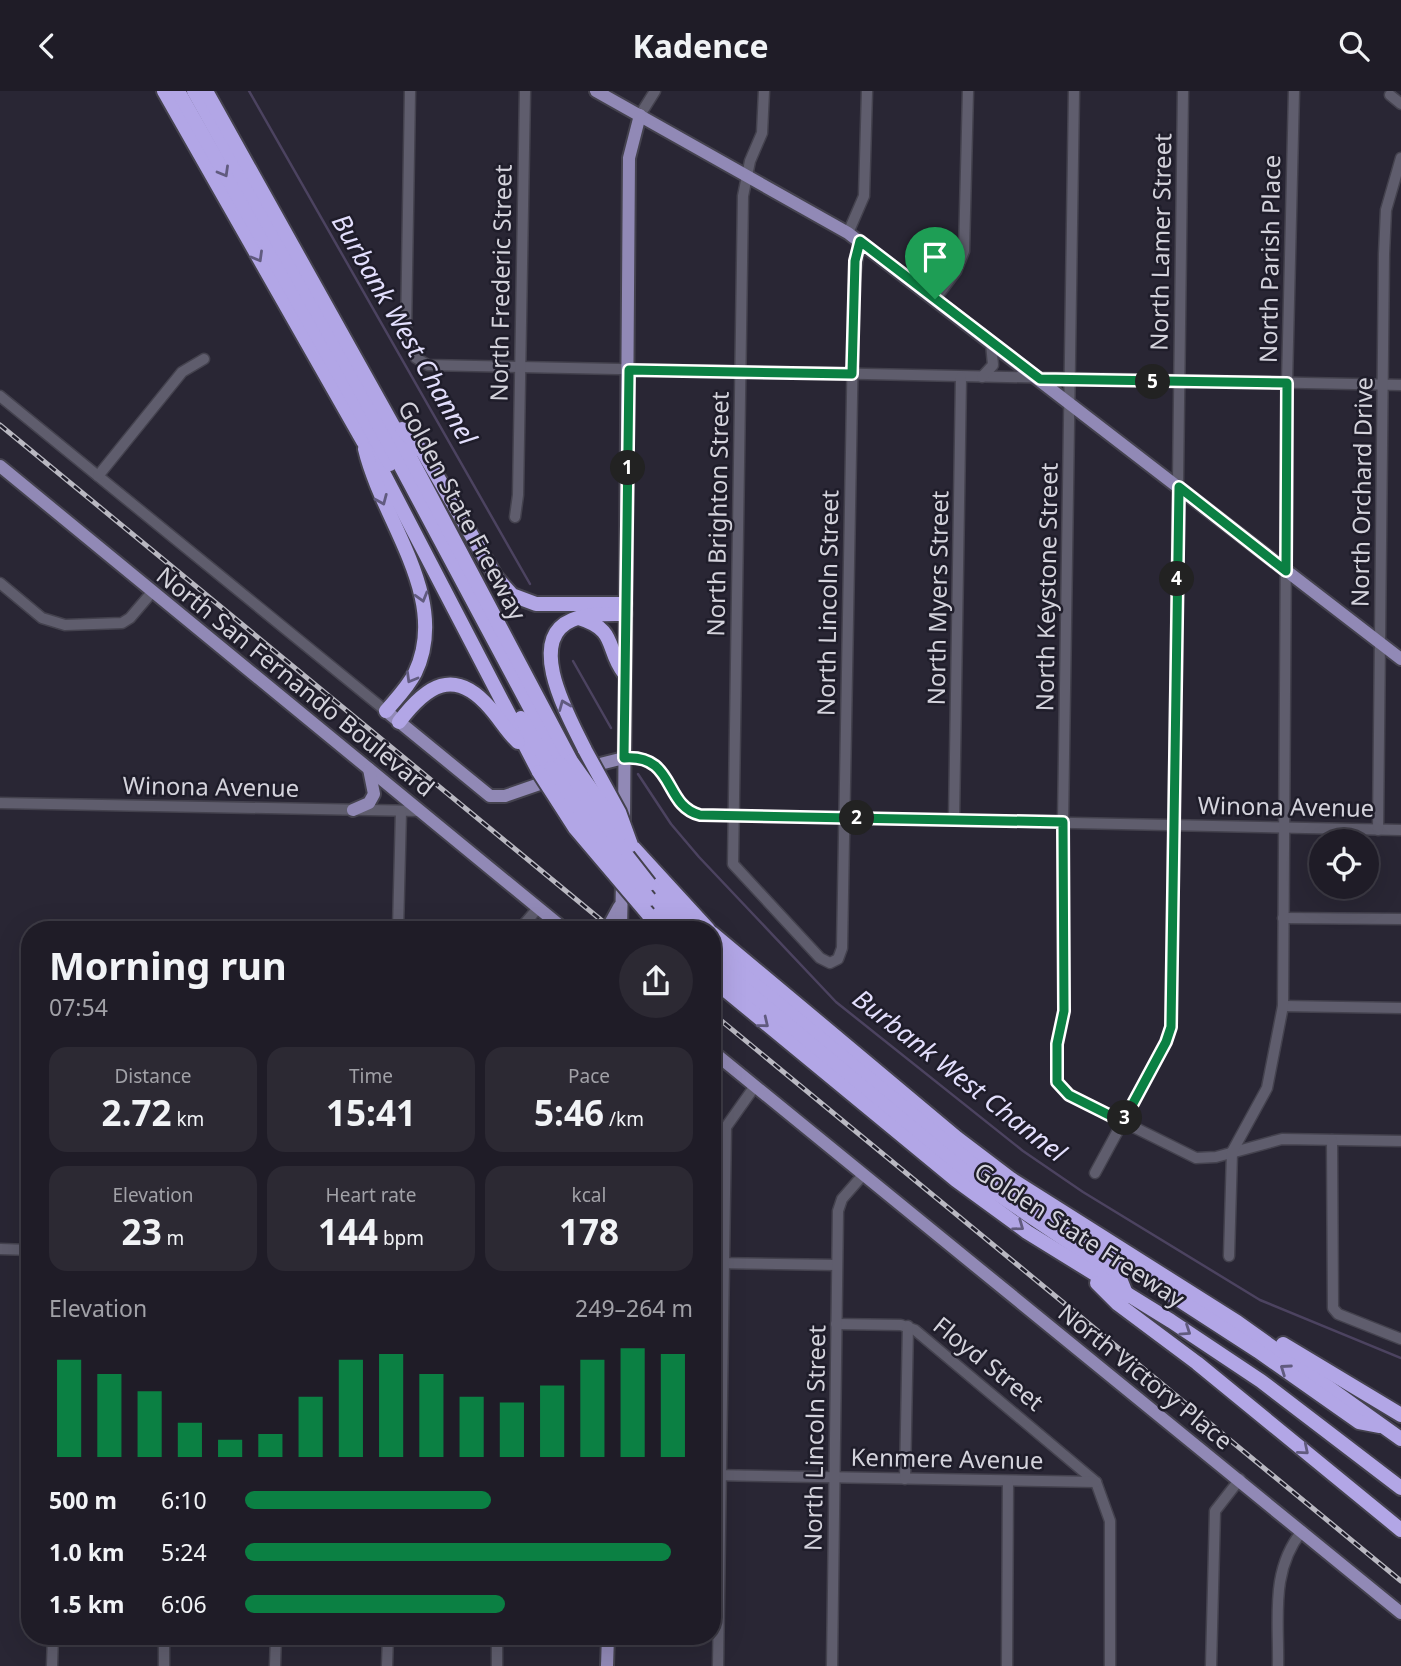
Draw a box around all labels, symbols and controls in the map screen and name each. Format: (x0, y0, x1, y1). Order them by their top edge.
text: Kadence (632, 24, 769, 67)
icon: back (28, 27, 66, 65)
icon: search (1335, 27, 1373, 65)
street label: North Lamer Street (1142, 133, 1178, 351)
street label: North Parish Place (1251, 155, 1287, 363)
one-way arrow (215, 164, 228, 177)
street label: North Frederic Street (481, 164, 519, 402)
water label: Burbank West Channel (324, 207, 487, 452)
pin (905, 227, 965, 299)
icon: arrive (916, 238, 954, 276)
one-way arrow (250, 250, 263, 263)
pin: 5 (1136, 365, 1170, 399)
text: 5 (1147, 368, 1158, 394)
street label: North Orchard Drive (1342, 377, 1380, 607)
street label: North Brighton Street (698, 391, 736, 637)
street label: Golden State Freeway (391, 394, 535, 626)
pin: 1 (610, 451, 646, 485)
text: 1 (622, 454, 633, 480)
street label: North Keystone Street (1027, 462, 1065, 712)
street label: North Lincoln Street (809, 489, 845, 716)
street label: North Myers Street (919, 490, 955, 706)
one-way arrow (374, 493, 388, 505)
street label: North San Fernando Boulevard (150, 558, 442, 804)
pin: 4 (1160, 561, 1194, 596)
text: 4 (1171, 565, 1182, 591)
one-way arrow (414, 591, 429, 603)
one-way arrow (406, 670, 419, 683)
one-way arrow (558, 699, 572, 711)
street label: Winona Avenue (122, 768, 300, 804)
street label: Winona Avenue (1197, 788, 1375, 824)
pin: 2 (840, 801, 874, 835)
text: 2 (851, 804, 862, 830)
map controls (1309, 829, 1379, 899)
button: locate (1309, 829, 1379, 899)
text: Morning run (49, 939, 287, 991)
button: share (619, 944, 693, 1018)
water label: Burbank West Channel (846, 980, 1075, 1171)
text: 07:54 (49, 991, 108, 1023)
one-way arrow (756, 1015, 769, 1028)
text: Distance (115, 1063, 191, 1089)
text: Time (349, 1063, 393, 1089)
text: Pace (568, 1063, 610, 1089)
text: 2.72 (102, 1089, 172, 1136)
text: 15:41 (326, 1089, 416, 1136)
text: 5:46 (534, 1089, 604, 1136)
pin: 3 (1108, 1101, 1142, 1135)
text: 3 (1119, 1104, 1130, 1130)
text: km (172, 1106, 204, 1132)
text: /km (604, 1106, 644, 1132)
street label: Golden State Freeway (969, 1154, 1192, 1315)
text: Elevation (112, 1182, 194, 1208)
text: Heart rate (326, 1182, 416, 1208)
text: kcal (572, 1182, 606, 1208)
text: 23 (122, 1208, 162, 1255)
text: 144 (318, 1208, 378, 1255)
text: 178 (559, 1208, 619, 1255)
one-way arrow (1011, 1218, 1024, 1230)
text: m (162, 1225, 184, 1251)
text: bpm (378, 1225, 424, 1251)
text: Elevation (49, 1292, 147, 1324)
text: 249–264 m (575, 1292, 693, 1324)
street label: North Victory Place (1052, 1295, 1240, 1457)
street label: Floyd Street (927, 1308, 1051, 1418)
one-way arrow (1178, 1323, 1191, 1335)
street label: North Lincoln Street (796, 1324, 832, 1551)
one-way arrow (1280, 1365, 1293, 1377)
street label: Kenmere Avenue (850, 1440, 1044, 1476)
one-way arrow (1296, 1441, 1309, 1454)
text: 500 m (49, 1484, 117, 1516)
text: 6:10 (161, 1484, 207, 1516)
text: 1.0 km (49, 1536, 124, 1568)
text: 5:24 (161, 1536, 207, 1568)
text: 1.5 km (49, 1588, 124, 1620)
text: 6:06 (161, 1588, 207, 1620)

